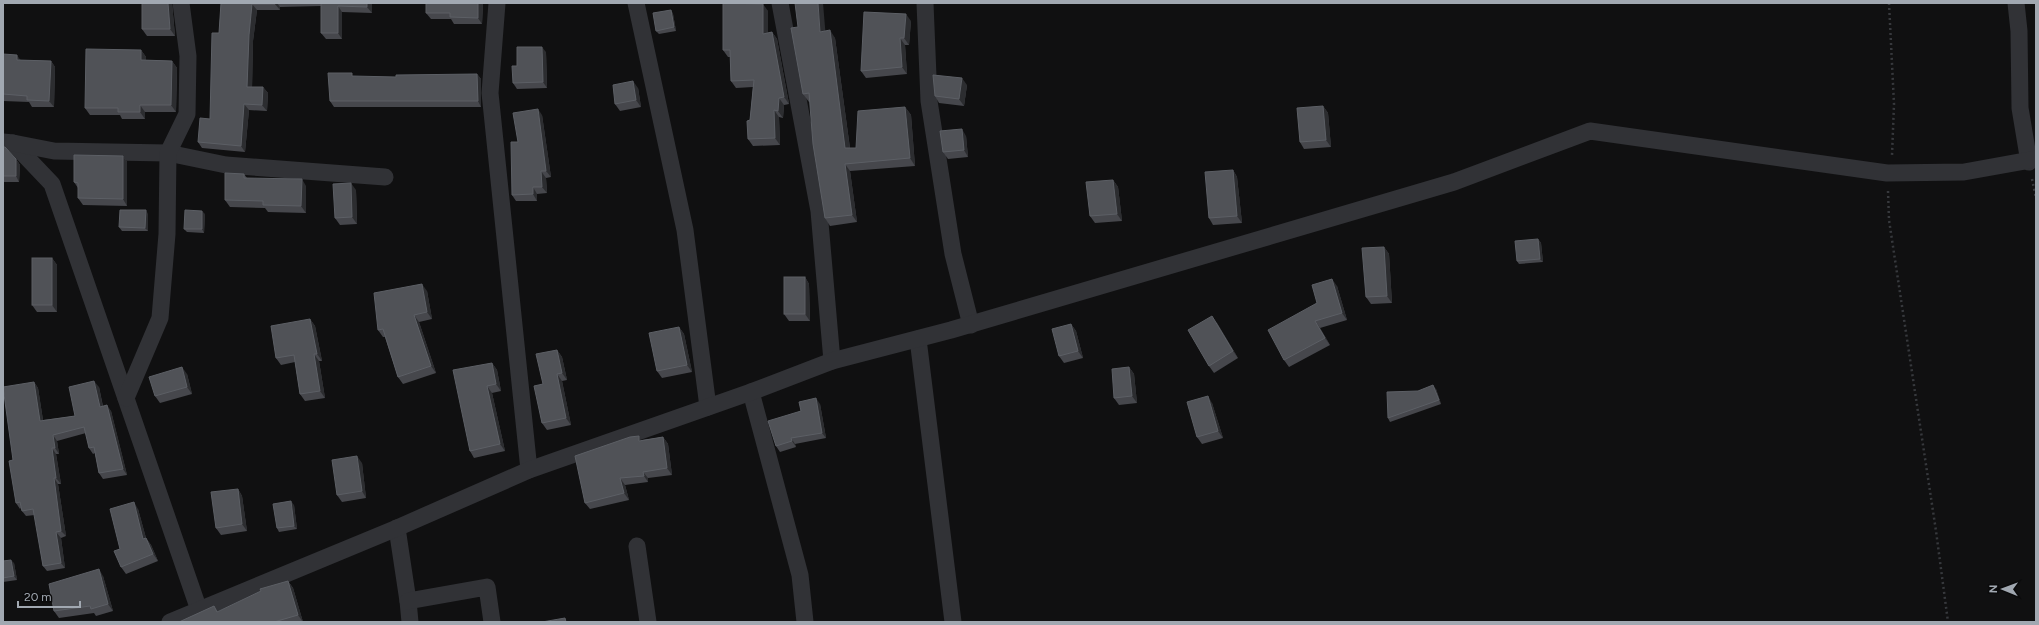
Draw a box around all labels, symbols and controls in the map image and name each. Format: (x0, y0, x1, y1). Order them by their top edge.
north arrow (1983, 569, 2023, 609)
scale bar (18, 583, 80, 609)
text: N (1987, 584, 2000, 593)
text: 20 m (24, 590, 52, 604)

